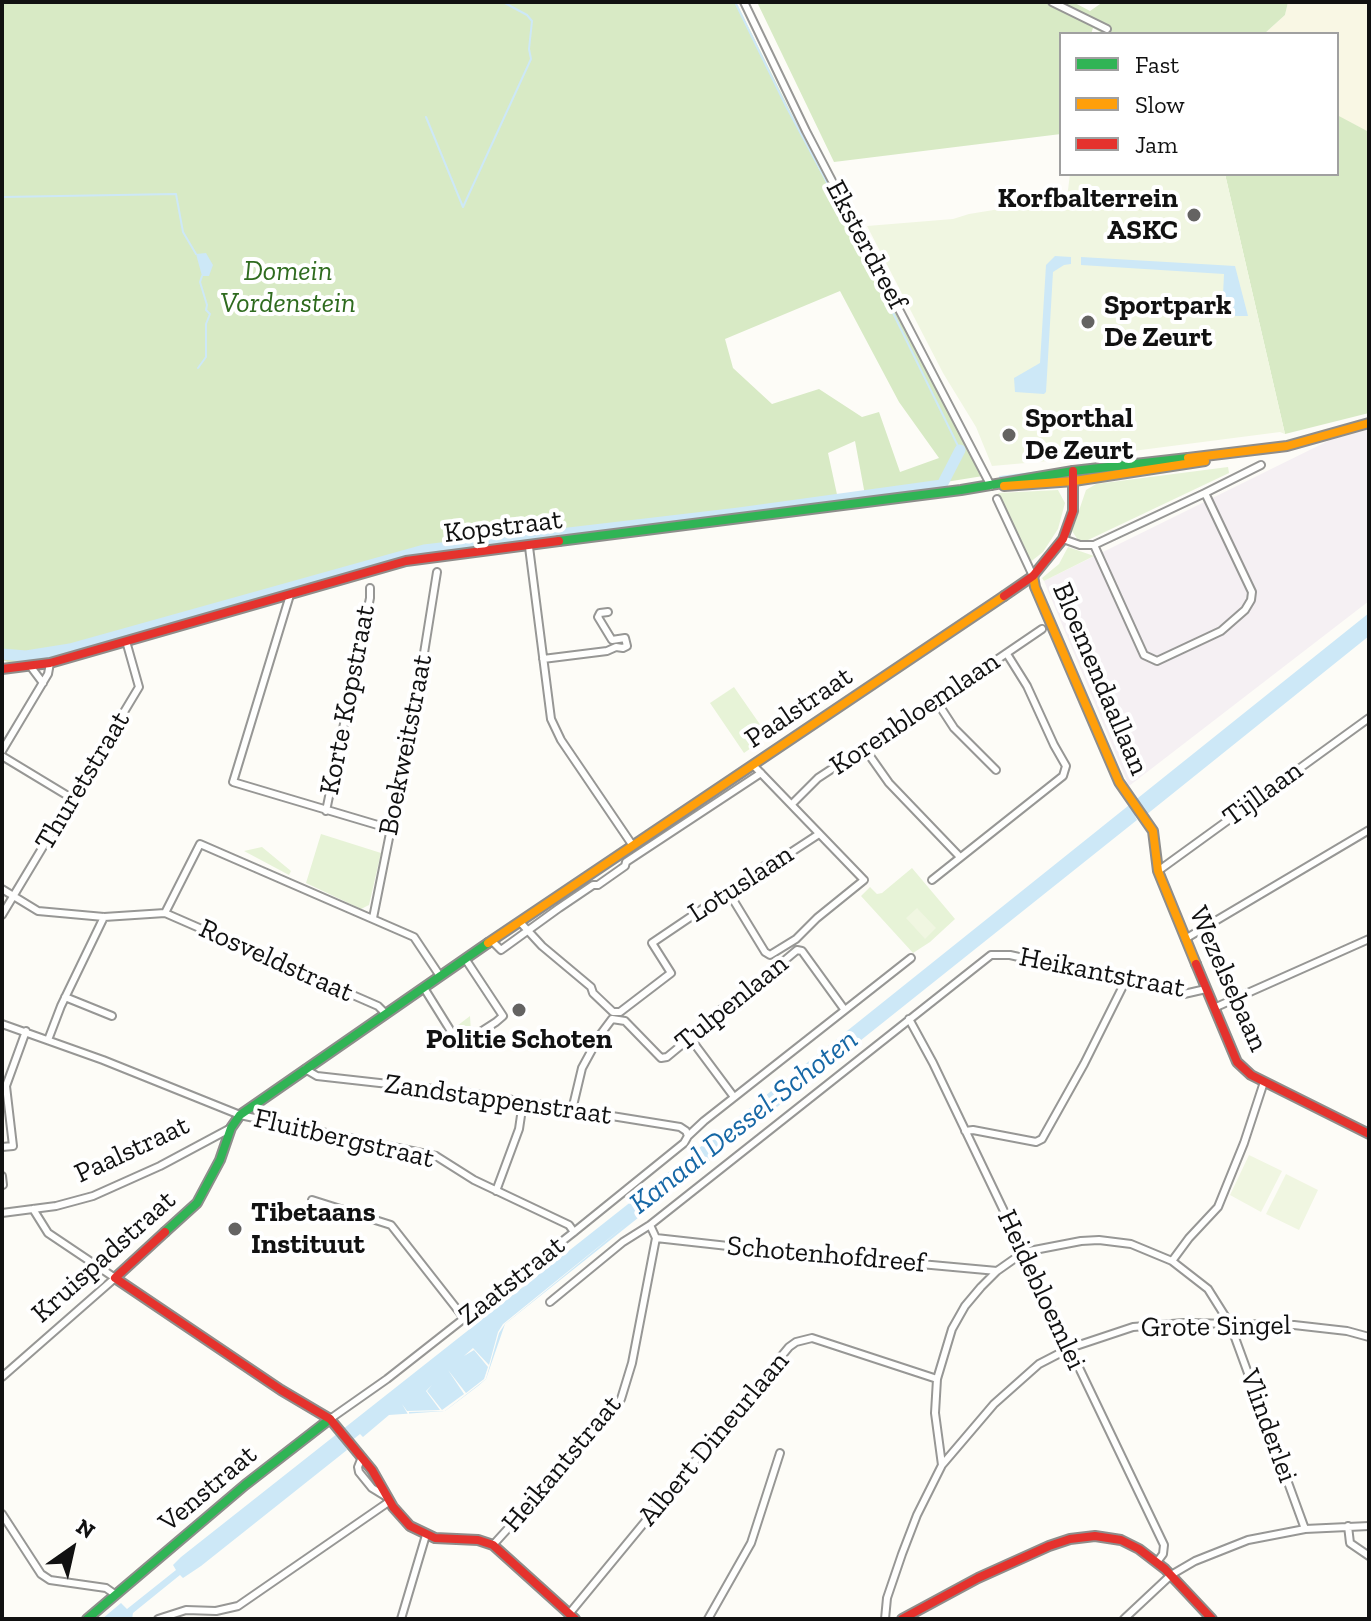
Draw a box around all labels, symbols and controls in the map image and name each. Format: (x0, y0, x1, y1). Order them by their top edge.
legend (1059, 32, 1339, 176)
text: Fast (1135, 50, 1179, 79)
text: Slow (1135, 90, 1185, 119)
text: Jam (1135, 130, 1178, 159)
street label: Eksterdreef (818, 175, 914, 315)
place label: Korfbalterrein ASKC (998, 182, 1178, 248)
marker: Korfbalterrein ASKC (1185, 206, 1203, 224)
park label: Domein Vordenstein (220, 255, 356, 321)
place label: Sportpark De Zeurt (1104, 289, 1232, 355)
marker: Sportpark De Zeurt (1079, 313, 1097, 331)
place label: Sporthal De Zeurt (1025, 402, 1133, 468)
marker: Sporthal De Zeurt (1000, 426, 1018, 444)
street label: Kopstraat (442, 503, 564, 551)
street label: Bloemendaallaan (1044, 578, 1156, 780)
street label: Korte Kopstraat (313, 602, 383, 798)
street label: Korenbloemlaan (824, 645, 1006, 783)
street label: Boekweitstraat (372, 652, 440, 838)
street label: Paalstraat (739, 660, 859, 756)
street label: Thuretstraat (28, 706, 138, 856)
street label: Tijllaan (1217, 754, 1309, 834)
street label: Lotuslaan (682, 838, 800, 930)
street label: Wezelsebaan (1181, 901, 1275, 1057)
street label: Rosveldstraat (194, 912, 358, 1010)
street label: Heikantstraat (1016, 940, 1188, 1006)
street label: Tulpenlaan (669, 947, 795, 1059)
marker: Politie Schoten (510, 1001, 528, 1019)
water label: Kanaal Dessel-Schoten (623, 1022, 865, 1222)
place label: Politie Schoten (426, 1023, 612, 1057)
street label: Zandstappenstraat (382, 1067, 614, 1133)
street label: Fluitbergstraat (251, 1102, 437, 1176)
street label: Paalstraat (70, 1109, 194, 1191)
street label: Kruispadstraat (25, 1184, 183, 1330)
place label: Tibetaans Instituut (251, 1196, 375, 1262)
street label: Heidebloemlei (989, 1205, 1093, 1375)
marker: Tibetaans Instituut (226, 1220, 244, 1238)
street label: Zaatstraat (452, 1229, 572, 1333)
street label: Schotenhofdreef (726, 1230, 926, 1280)
street label: Grote Singel (1141, 1309, 1291, 1345)
street label: Albert Dineurlaan (631, 1345, 797, 1533)
street label: Vlinderlei (1232, 1365, 1304, 1487)
street label: Heikantstraat (495, 1389, 629, 1539)
street label: Venstraat (152, 1438, 264, 1540)
north arrow (32, 1509, 112, 1589)
text: N (71, 1513, 100, 1545)

